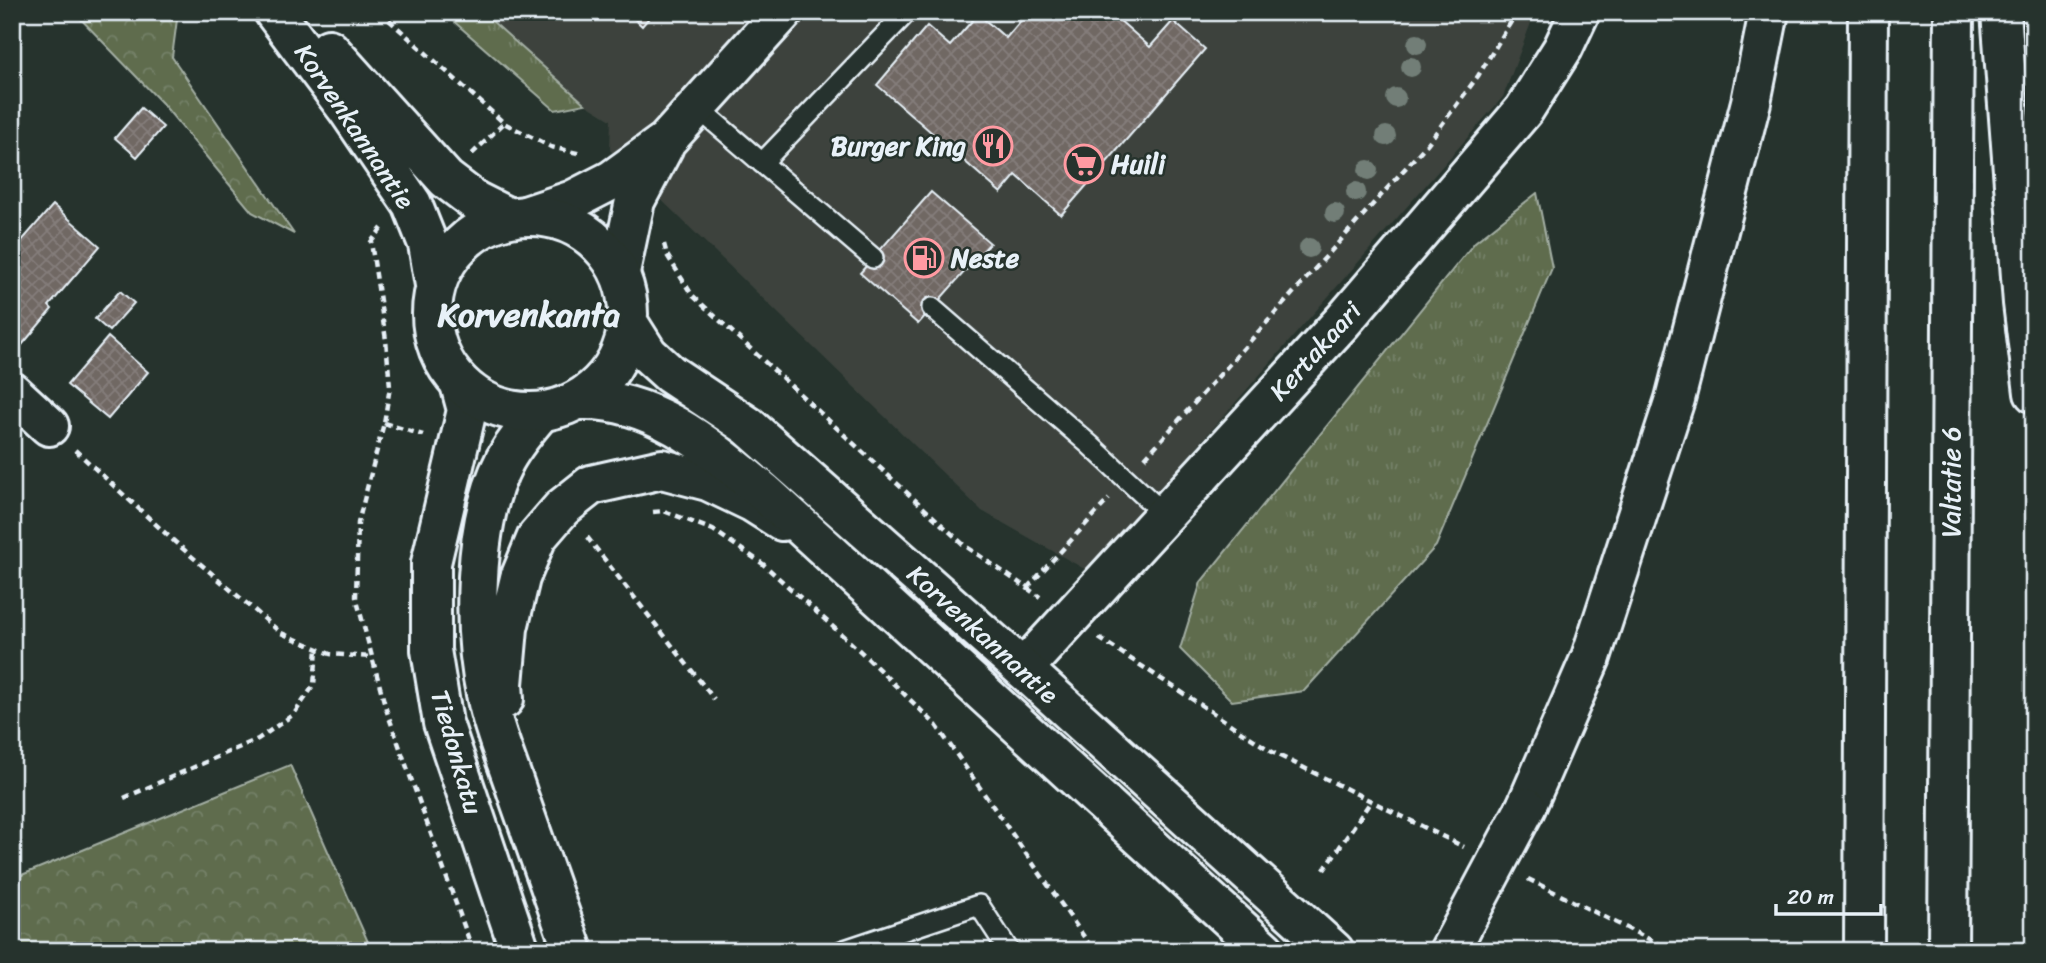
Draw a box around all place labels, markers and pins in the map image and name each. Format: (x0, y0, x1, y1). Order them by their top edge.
place label: Burger King (831, 123, 966, 169)
restaurant icon: Burger King (972, 125, 1014, 167)
place label: Huili (1111, 141, 1167, 187)
supermarket icon: Huili (1063, 143, 1105, 185)
place label: Neste (950, 235, 1020, 281)
fuel station icon: Neste (903, 237, 945, 279)

